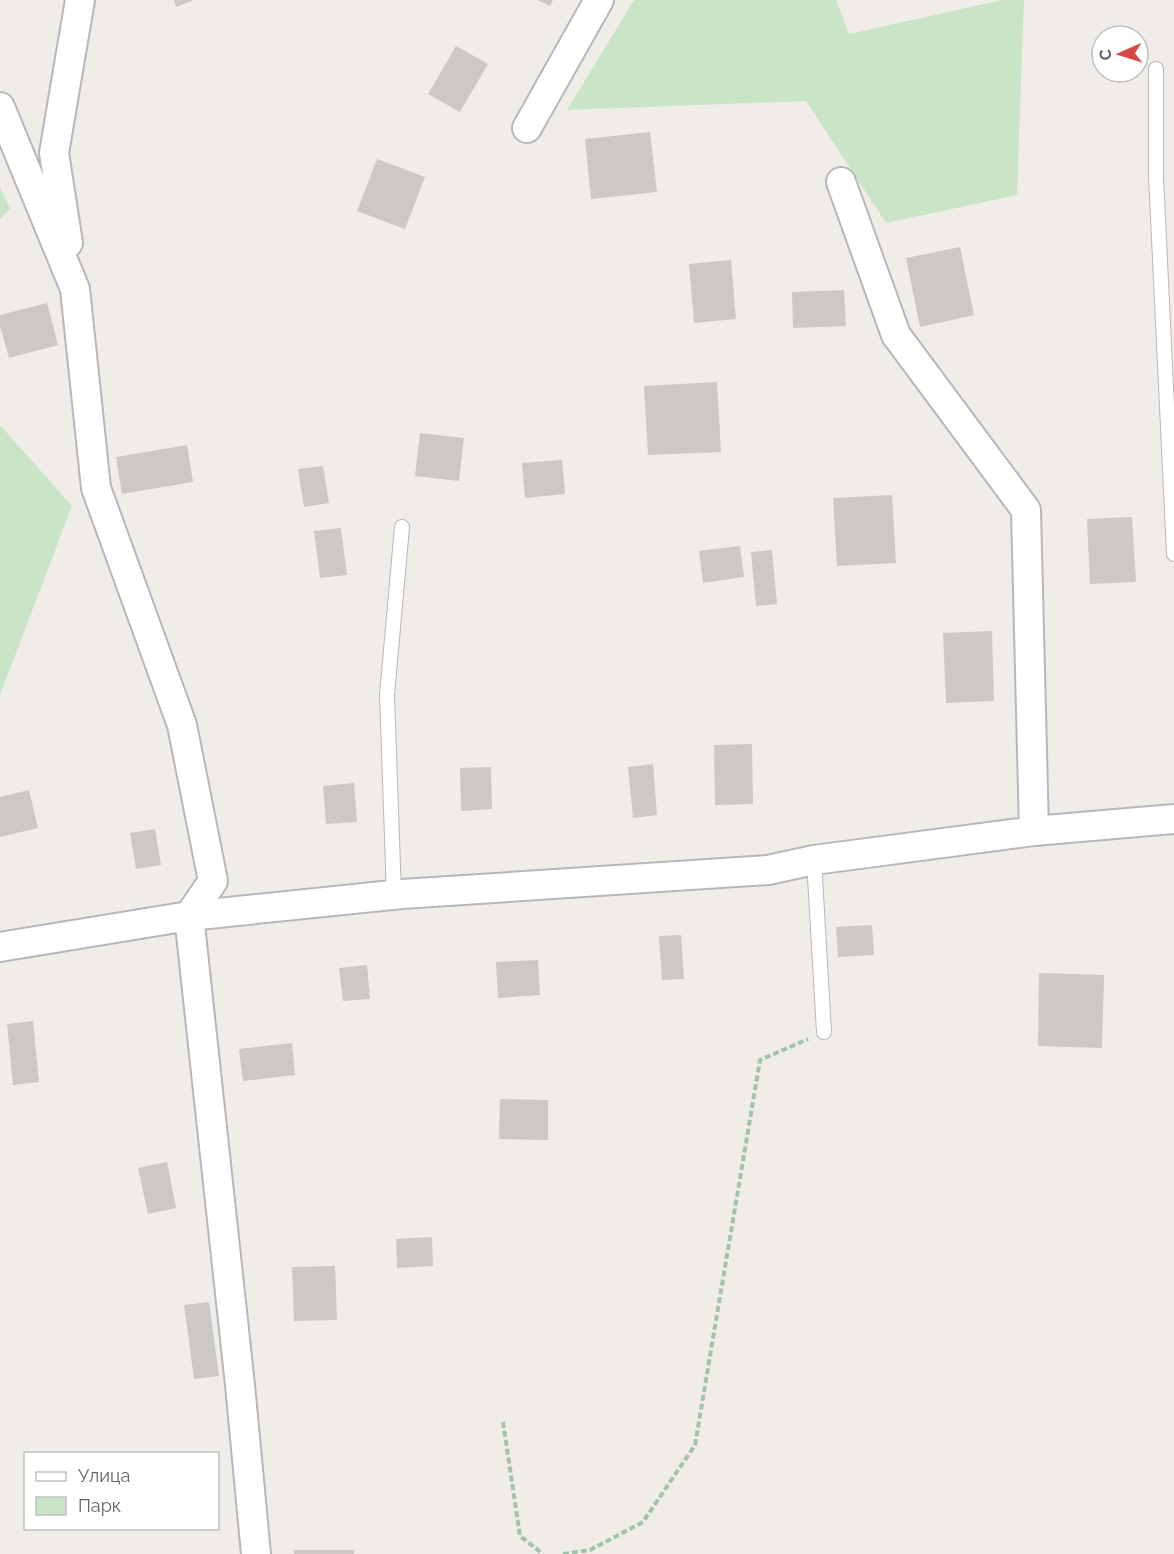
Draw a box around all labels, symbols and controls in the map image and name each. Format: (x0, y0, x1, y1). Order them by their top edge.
north arrow (1090, 24, 1150, 84)
text: С (1096, 49, 1115, 61)
legend (24, 1452, 219, 1530)
text: Улица (78, 1465, 130, 1486)
text: Парк (78, 1495, 121, 1516)

